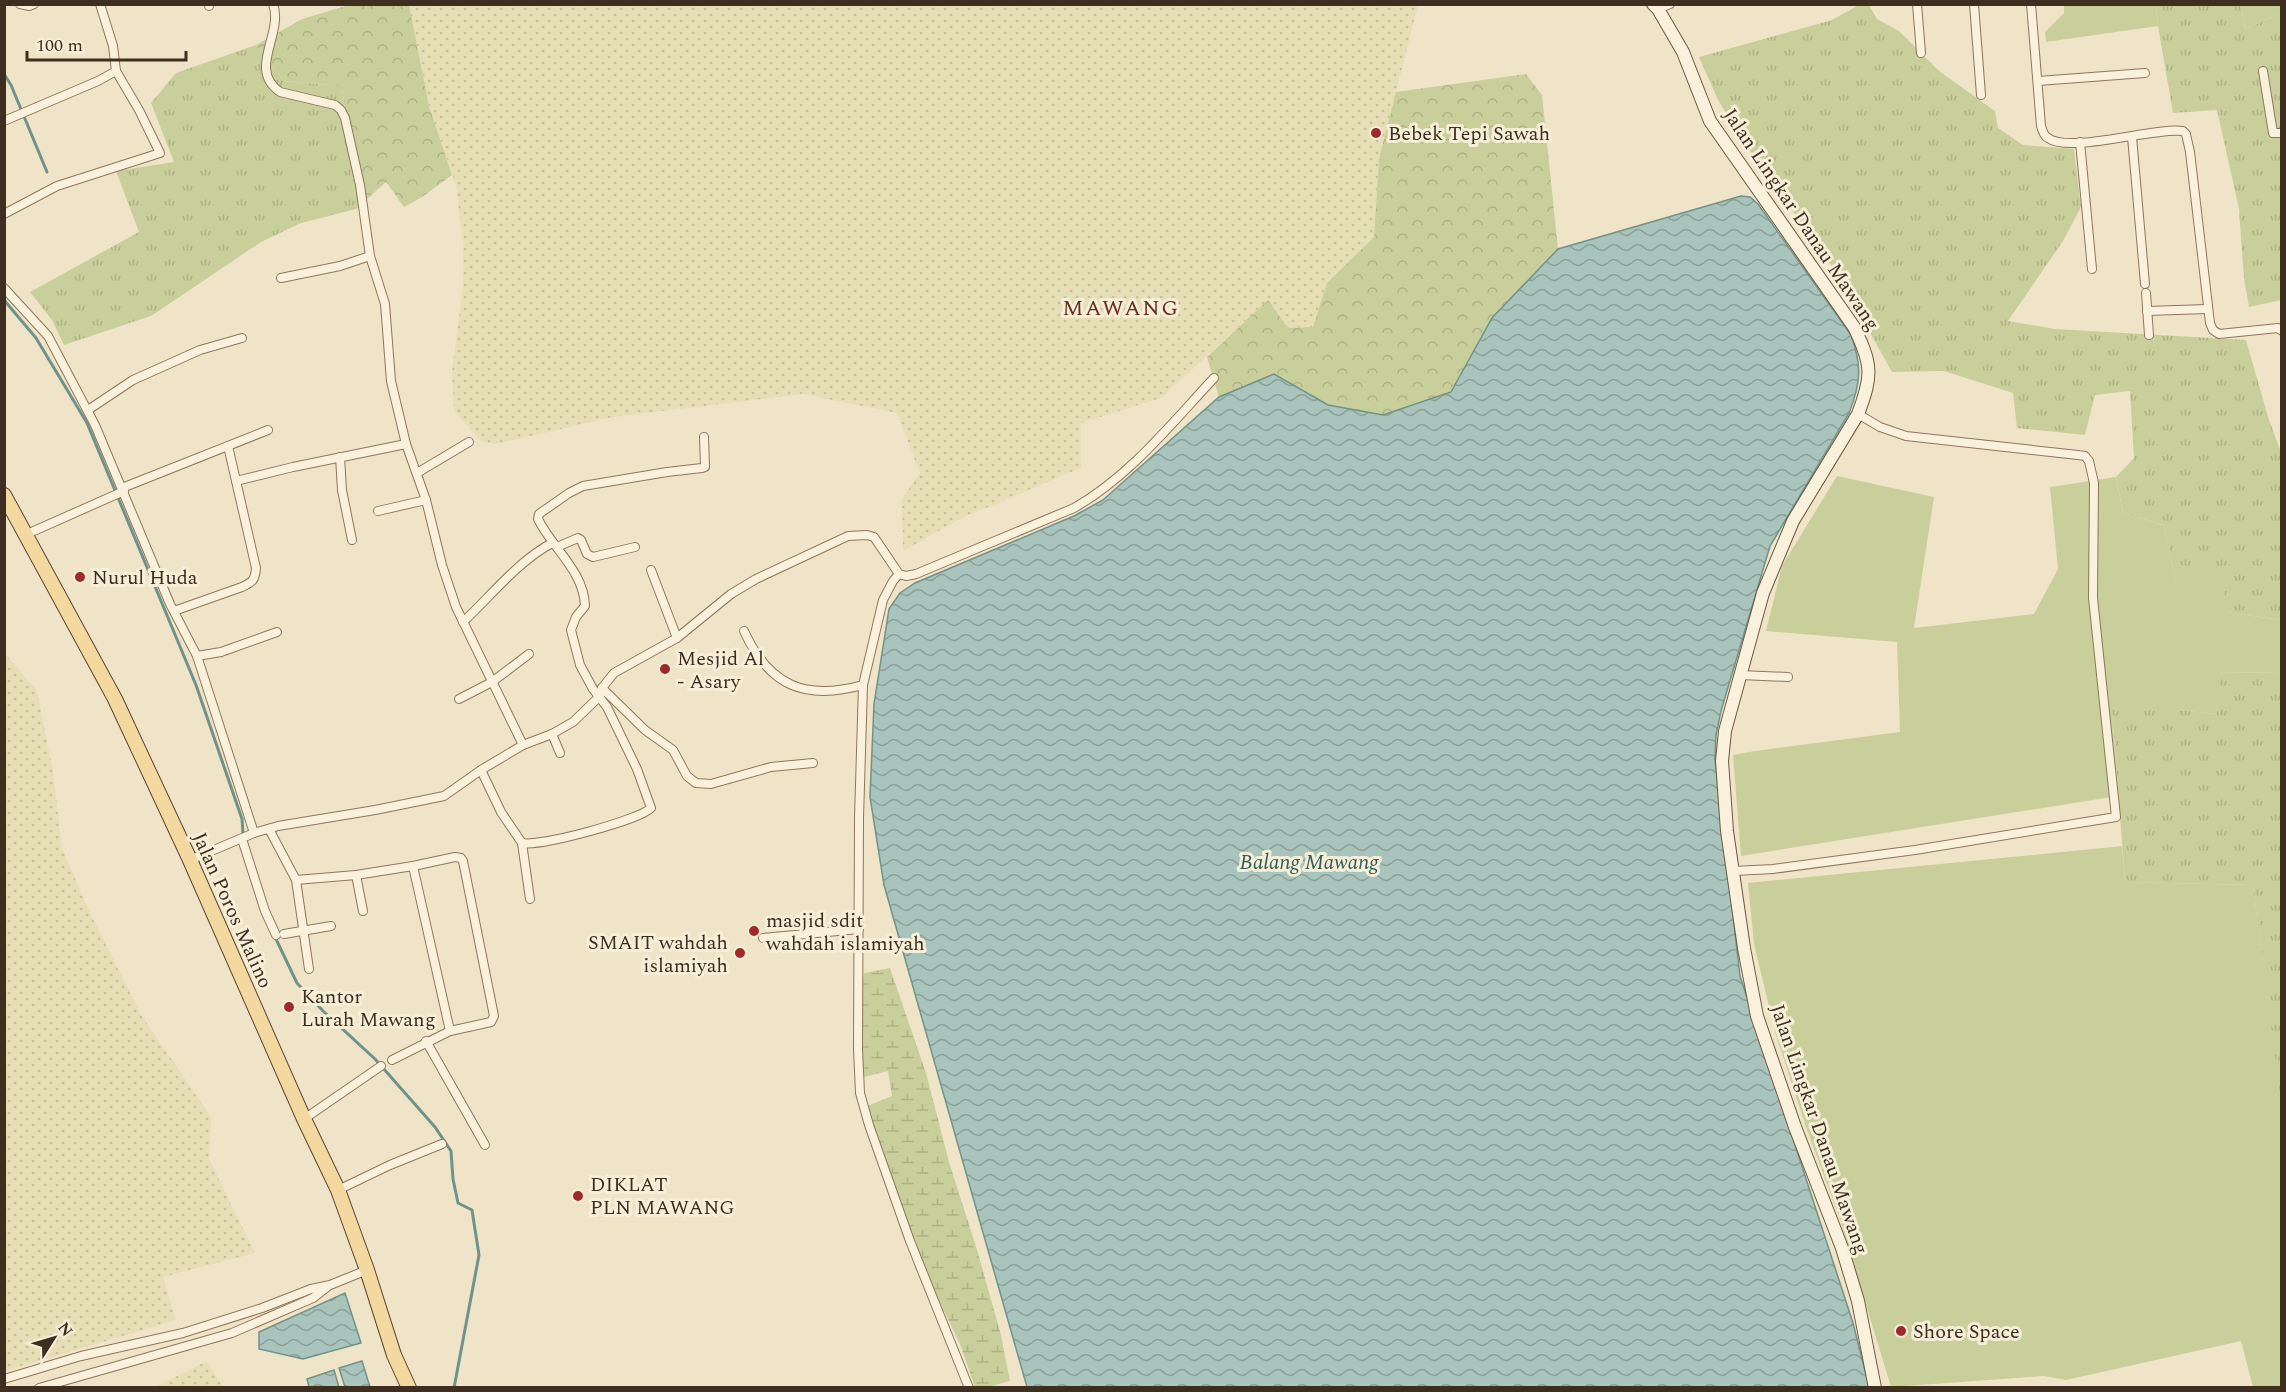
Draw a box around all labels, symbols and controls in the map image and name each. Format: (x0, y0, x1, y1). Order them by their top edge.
scale bar (27, 24, 186, 62)
text: 100 m (36, 32, 83, 59)
street label: Jalan Lingkar Danau Mawang (1715, 102, 1887, 337)
place label: Bebek Tepi Sawah (1388, 119, 1550, 149)
marker: Bebek Tepi Sawah (1369, 126, 1383, 140)
district label: MAWANG (1062, 292, 1180, 325)
place label: Nurul Huda (92, 563, 198, 593)
marker: Nurul Huda (73, 570, 87, 584)
place label: Mesjid Al - Asary (677, 644, 764, 697)
marker: Mesjid Al - Asary (658, 662, 672, 676)
street label: Jalan Poros Malino (184, 827, 280, 993)
water label: Balang Mawang (1240, 847, 1379, 879)
place label: masjid sdit wahdah islamiyah (765, 906, 925, 959)
marker: masjid sdit wahdah islamiyah (747, 924, 761, 938)
place label: SMAIT wahdah islamiyah (588, 928, 728, 981)
marker: SMAIT wahdah islamiyah (733, 946, 747, 960)
place label: Kantor Lurah Mawang (301, 982, 436, 1035)
marker: Kantor Lurah Mawang (282, 1000, 296, 1014)
street label: Jalan Lingkar Danau Mawang (1762, 1000, 1876, 1259)
place label: DIKLAT PLN MAWANG (590, 1170, 735, 1223)
marker: DIKLAT PLN MAWANG (571, 1189, 585, 1203)
north arrow (24, 1308, 84, 1368)
text: N (52, 1317, 79, 1342)
place label: Shore Space (1913, 1317, 2020, 1347)
marker: Shore Space (1894, 1324, 1908, 1338)

